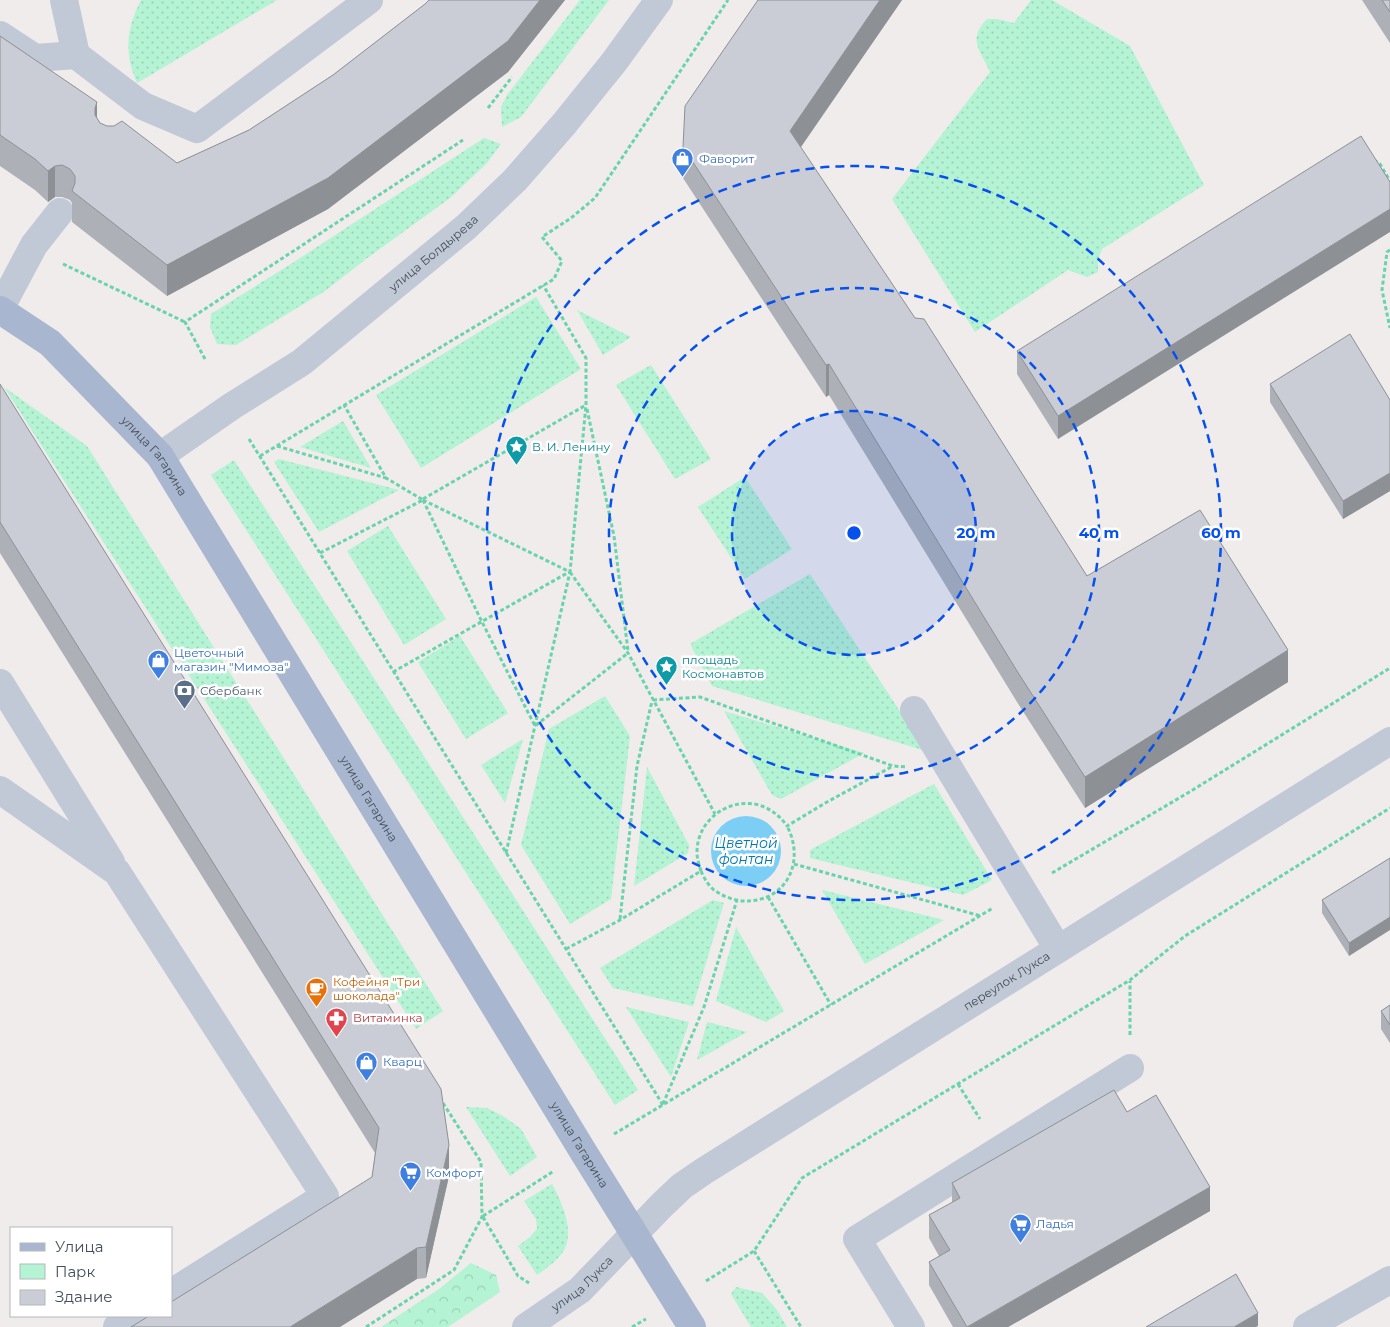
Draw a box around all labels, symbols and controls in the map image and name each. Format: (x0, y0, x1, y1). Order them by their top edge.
shop icon: Фаворит (671, 147, 695, 178)
place label: Фаворит (699, 151, 754, 166)
street label: улица Болдырева (385, 211, 481, 295)
street label: улица Гагарина (117, 412, 191, 499)
place icon: В. И. Ленину (504, 435, 528, 466)
place label: В. И. Ленину (532, 439, 611, 454)
text: 20 m (956, 523, 996, 542)
text: 40 m (1079, 523, 1119, 542)
text: 60 m (1201, 523, 1241, 542)
centre of rings (845, 524, 863, 542)
place label: Цветочный магазин "Мимоза" (174, 645, 288, 674)
shop icon: Цветочный магазин "Мимоза" (146, 648, 170, 679)
place label: площадь Космонавтов (682, 652, 764, 681)
place icon: площадь Космонавтов (654, 655, 678, 686)
bank icon: Сбербанк (172, 679, 196, 710)
place label: Сбербанк (200, 683, 262, 698)
street label: улица Гагарина (337, 752, 401, 845)
water label: Цветной фонтан (714, 834, 778, 868)
street label: переулок Лукса (960, 948, 1053, 1014)
place label: Кофейня "Три шоколада" (333, 974, 420, 1003)
cafe icon: Кофейня "Три шоколада" (305, 977, 329, 1008)
pharmacy icon: Витаминка (325, 1006, 349, 1037)
place label: Витаминка (353, 1010, 423, 1025)
shop icon: Кварц (355, 1050, 379, 1081)
place label: Кварц (383, 1054, 422, 1069)
street label: улица Гагарина (547, 1098, 612, 1191)
supermarket icon: Комфорт (398, 1161, 422, 1192)
place label: Комфорт (426, 1165, 482, 1180)
supermarket icon: Ладья (1008, 1212, 1032, 1243)
place label: Ладья (1036, 1216, 1074, 1231)
legend (10, 1227, 172, 1317)
text: Улица (55, 1237, 103, 1256)
street label: улица Лукса (547, 1253, 616, 1315)
text: Парк (55, 1262, 95, 1281)
text: Здание (55, 1287, 113, 1306)

